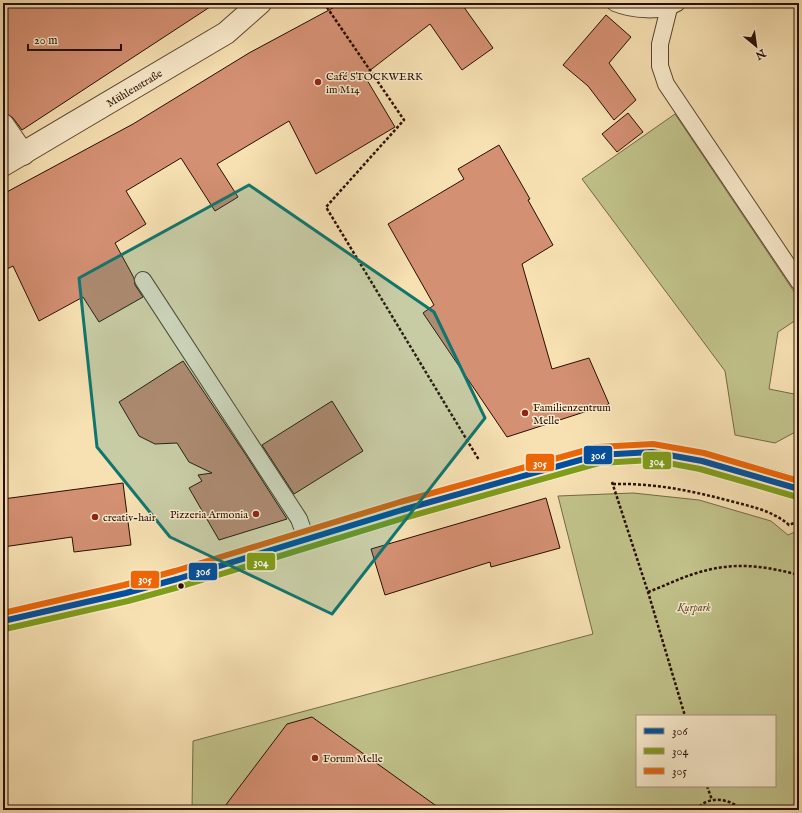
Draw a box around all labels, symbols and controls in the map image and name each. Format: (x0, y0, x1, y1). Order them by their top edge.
scale bar (28, 26, 121, 52)
north arrow (736, 26, 776, 66)
text: 20 m (34, 33, 57, 48)
text: N (752, 45, 769, 63)
street label: Mühlenstraße (104, 67, 165, 111)
place label: Café STOCKWERK im M14 (326, 70, 424, 97)
marker: Café STOCKWERK im M14 (313, 77, 323, 87)
place label: Familienzentrum Melle (533, 401, 611, 428)
marker: Familienzentrum Melle (520, 408, 530, 418)
line badge: 306 (583, 445, 613, 465)
text: 306 (591, 449, 606, 463)
line badge: 304 (642, 451, 672, 470)
line badge: 305 (525, 453, 555, 472)
text: 304 (650, 455, 665, 469)
text: 305 (533, 457, 547, 471)
place label: Pizzeria Armonia (170, 508, 248, 522)
marker: Pizzeria Armonia (251, 509, 261, 519)
place label: creativ-hair (103, 511, 156, 525)
marker: creativ-hair (90, 512, 100, 522)
line badge: 304 (246, 552, 276, 571)
text: 304 (254, 556, 269, 570)
line badge: 306 (188, 562, 218, 581)
text: 306 (196, 565, 211, 579)
line badge: 305 (130, 570, 160, 589)
text: 305 (138, 573, 152, 587)
unlabelled marker (176, 581, 186, 591)
park label: Kurpark (676, 601, 711, 615)
legend (636, 715, 776, 787)
text: 306 (672, 724, 688, 739)
text: 304 (672, 744, 688, 759)
place label: Forum Melle (323, 752, 383, 766)
marker: Forum Melle (310, 753, 320, 763)
text: 305 (672, 764, 687, 779)

